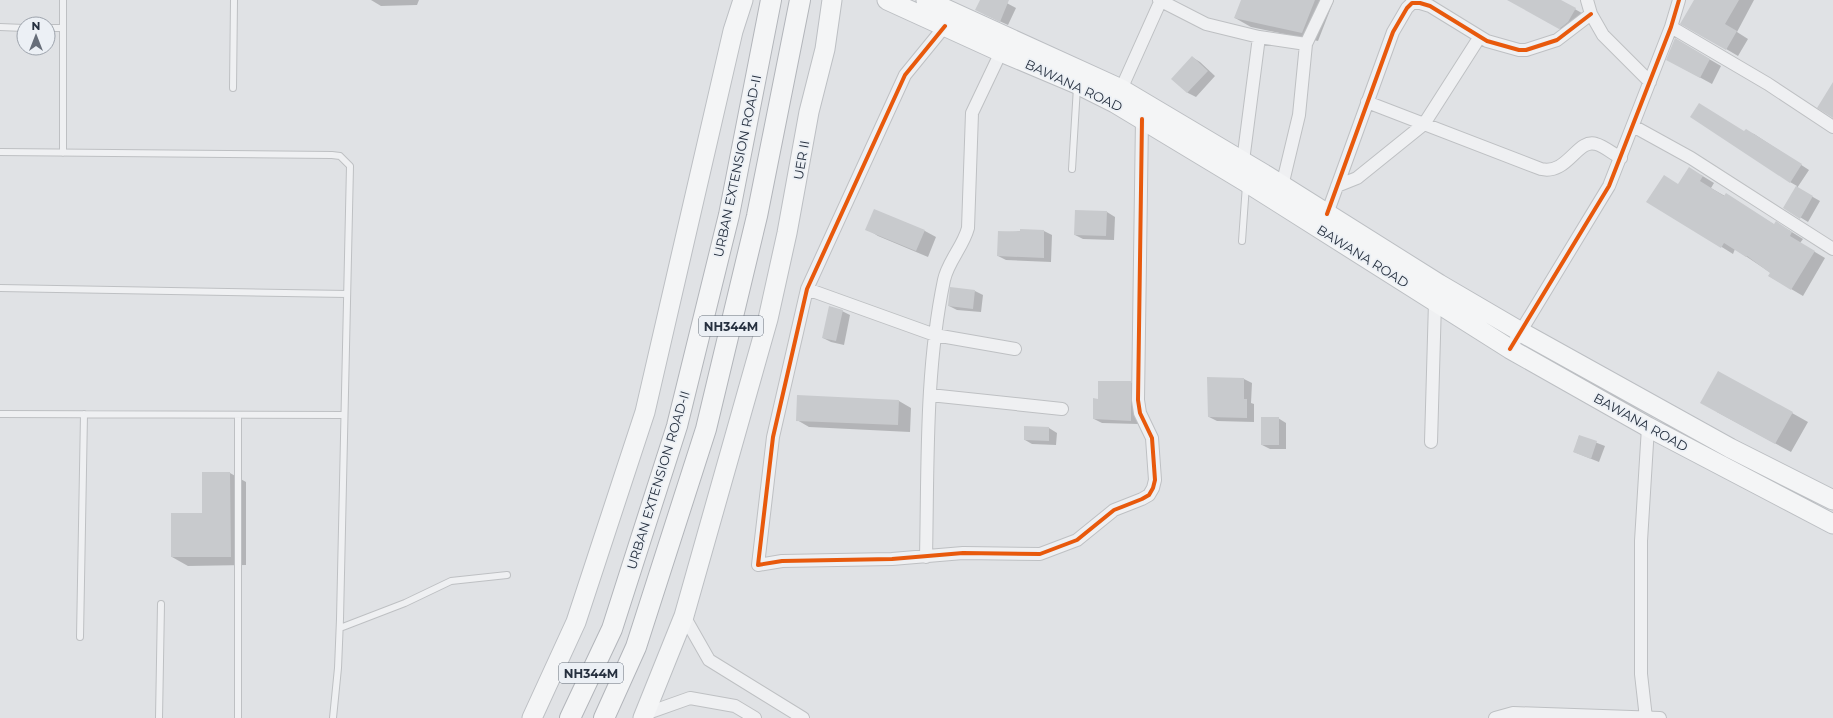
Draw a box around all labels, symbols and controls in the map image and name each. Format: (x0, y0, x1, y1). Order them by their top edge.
north arrow (16, 16, 56, 56)
text: N (32, 19, 40, 33)
street label: BAWANA ROAD (1023, 55, 1125, 115)
street label: URBAN EXTENSION ROAD-II (710, 73, 764, 259)
street label: UER II (790, 139, 812, 181)
street label: BAWANA ROAD (1314, 221, 1412, 291)
road number: NH344M (699, 316, 763, 336)
street label: URBAN EXTENSION ROAD-II (623, 389, 693, 571)
street label: BAWANA ROAD (1591, 389, 1691, 455)
road number: NH344M (559, 663, 623, 683)

